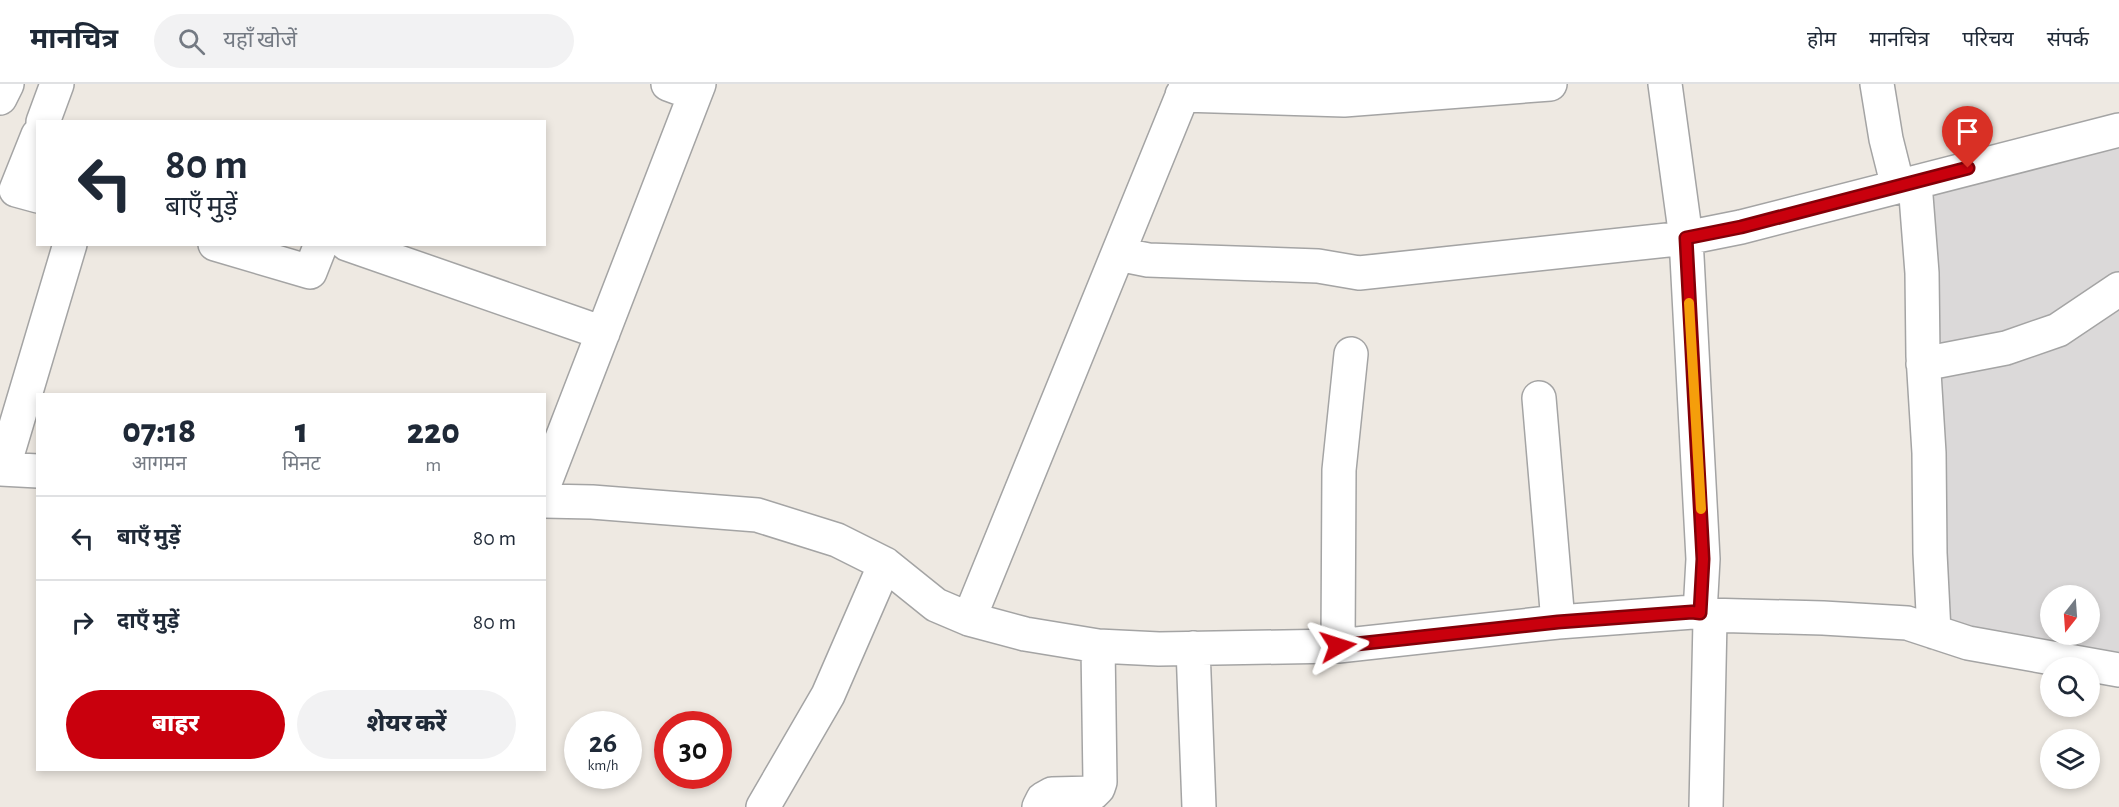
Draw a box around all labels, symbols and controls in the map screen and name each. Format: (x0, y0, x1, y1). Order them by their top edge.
search box (154, 14, 574, 68)
icon: search (175, 25, 208, 58)
text: मानचित्र (30, 26, 118, 54)
text: यहाँ खोजें (223, 29, 297, 51)
text: होम (1807, 29, 1836, 50)
text: मानचित्र (1869, 29, 1929, 50)
text: परिचय (1962, 29, 2014, 50)
text: संपर्क (2047, 29, 2089, 50)
pin (1942, 106, 1993, 168)
icon: arrive (1951, 115, 1984, 148)
icon: left (66, 144, 144, 222)
text: 80 m (165, 144, 248, 186)
text: बाएँ मुड़ें (165, 193, 237, 220)
text: 07:18 (122, 413, 196, 449)
text: 1 (295, 413, 308, 449)
text: 220 (407, 414, 460, 450)
text: आगमन (132, 454, 187, 474)
text: मिनट (282, 454, 321, 474)
text: m (425, 455, 441, 475)
icon: left (66, 522, 99, 555)
text: बाएँ मुड़ें (117, 526, 181, 548)
text: 80 m (473, 527, 516, 549)
north arrow (2040, 585, 2100, 645)
map controls (2040, 585, 2100, 789)
icon: right (66, 606, 99, 639)
text: दाएँ मुड़ें (117, 610, 179, 632)
text: 80 m (473, 611, 516, 633)
position arrow (1306, 614, 1370, 678)
button: search (2040, 657, 2100, 717)
button: बाहर (66, 690, 285, 759)
button: शेयर करें (297, 690, 516, 759)
speed limit sign: 30 (654, 711, 732, 789)
text: 26 (589, 728, 617, 758)
button: layers (2040, 729, 2100, 789)
text: km/h (588, 758, 618, 773)

